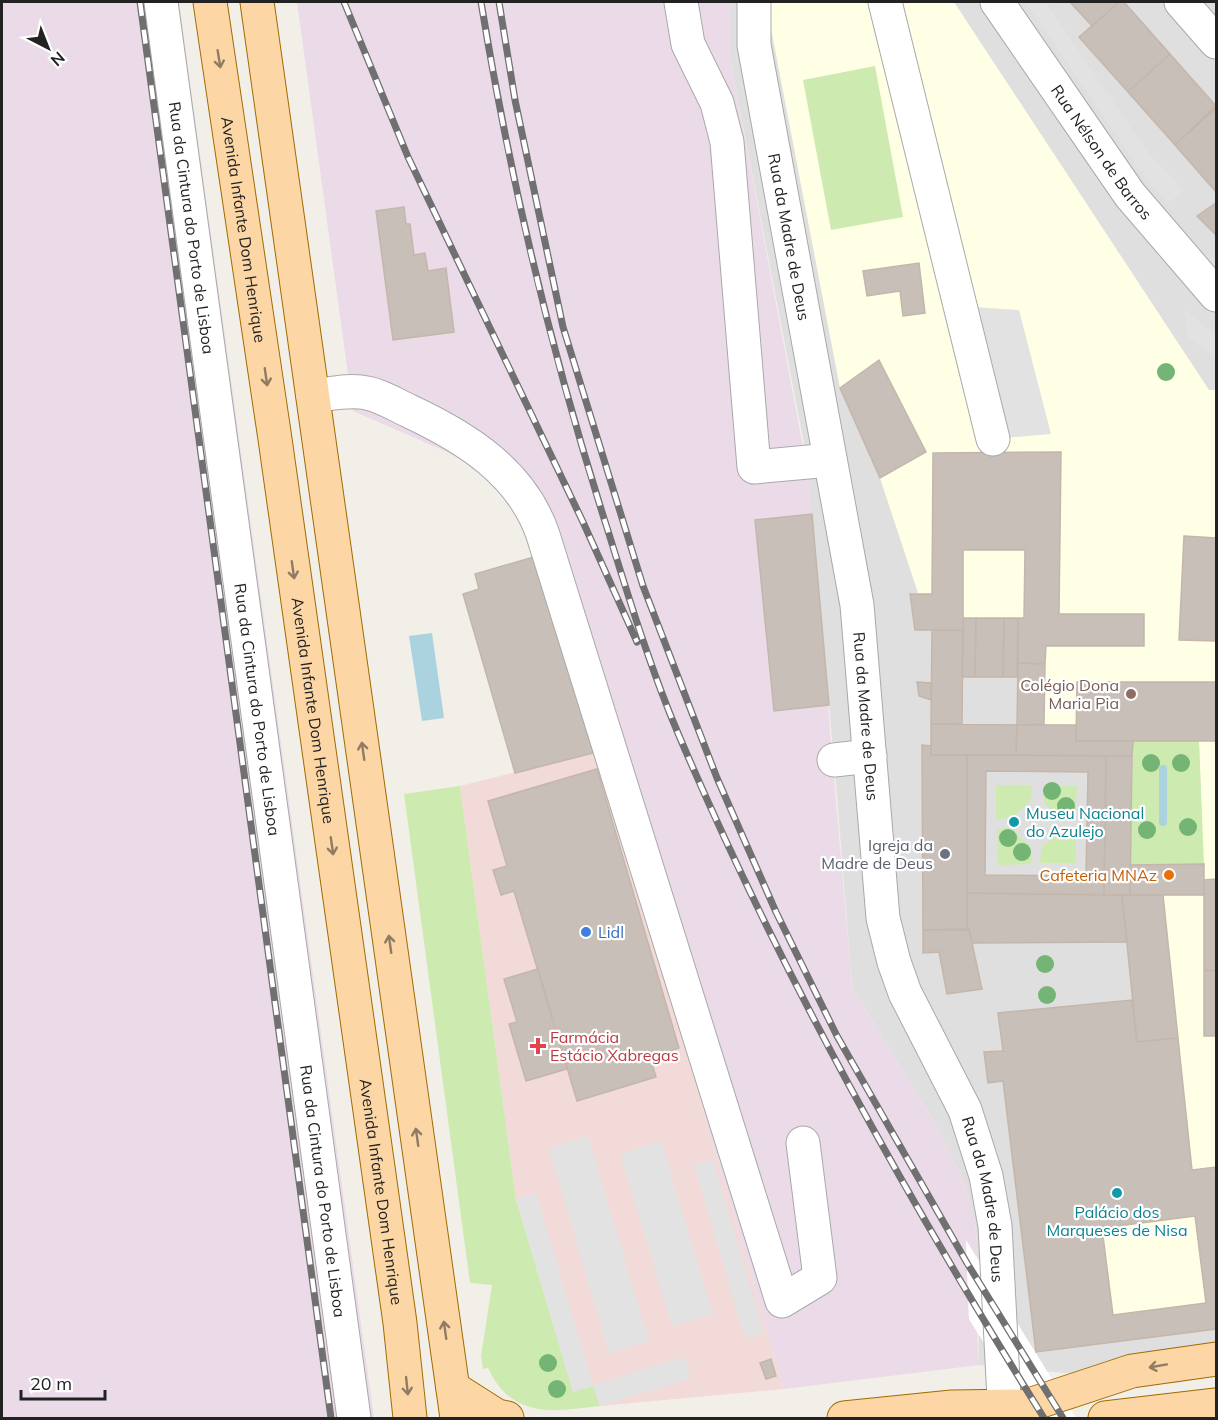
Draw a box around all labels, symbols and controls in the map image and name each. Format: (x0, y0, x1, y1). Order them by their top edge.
north arrow (18, 18, 78, 78)
text: N (47, 48, 69, 71)
one-way arrow (213, 49, 224, 69)
street label: Rua Nélson de Barros (1047, 81, 1157, 224)
street label: Rua da Cintura do Porto de Lisboa (165, 100, 219, 355)
street label: Avenida Infante Dom Henrique (217, 115, 271, 344)
street label: Rua da Madre de Deus (764, 152, 814, 322)
one-way arrow (261, 366, 272, 386)
one-way arrow (288, 560, 299, 579)
street label: Rua da Cintura do Porto de Lisboa (230, 582, 285, 837)
street label: Avenida Infante Dom Henrique (288, 596, 339, 825)
street label: Rua da Madre de Deus (849, 631, 883, 802)
place label: Colégio Dona Maria Pia (1020, 675, 1119, 713)
marker: Colégio Dona Maria Pia (1124, 687, 1138, 701)
one-way arrow (357, 742, 368, 761)
place label: Museu Nacional do Azulejo (1026, 803, 1144, 841)
marker: Museu Nacional do Azulejo (1007, 815, 1021, 829)
place label: Igreja da Madre de Deus (821, 835, 933, 873)
one-way arrow (327, 836, 338, 856)
marker: Igreja da Madre de Deus (938, 847, 952, 861)
place label: Cafeteria MNAz (1039, 865, 1157, 885)
marker: Cafeteria MNAz (1162, 868, 1176, 882)
place label: Lidl (598, 922, 624, 942)
marker: Lidl (579, 925, 593, 939)
one-way arrow (385, 935, 396, 955)
place label: Farmácia Estácio Xabregas (550, 1027, 679, 1065)
marker: Farmácia Estácio Xabregas (531, 1039, 545, 1053)
street label: Rua da Cintura do Porto de Lisboa (296, 1064, 350, 1319)
street label: Avenida Infante Dom Henrique (356, 1077, 407, 1306)
street label: Rua da Madre de Deus (958, 1114, 1008, 1283)
one-way arrow (412, 1128, 423, 1148)
marker: Palácio dos Marqueses de Nisa (1110, 1186, 1124, 1200)
place label: Palácio dos Marqueses de Nisa (1046, 1202, 1188, 1240)
one-way arrow (439, 1321, 450, 1341)
one-way arrow (1149, 1361, 1169, 1372)
scale bar (21, 1363, 105, 1401)
text: 20 m (30, 1372, 72, 1395)
one-way arrow (401, 1376, 412, 1396)

